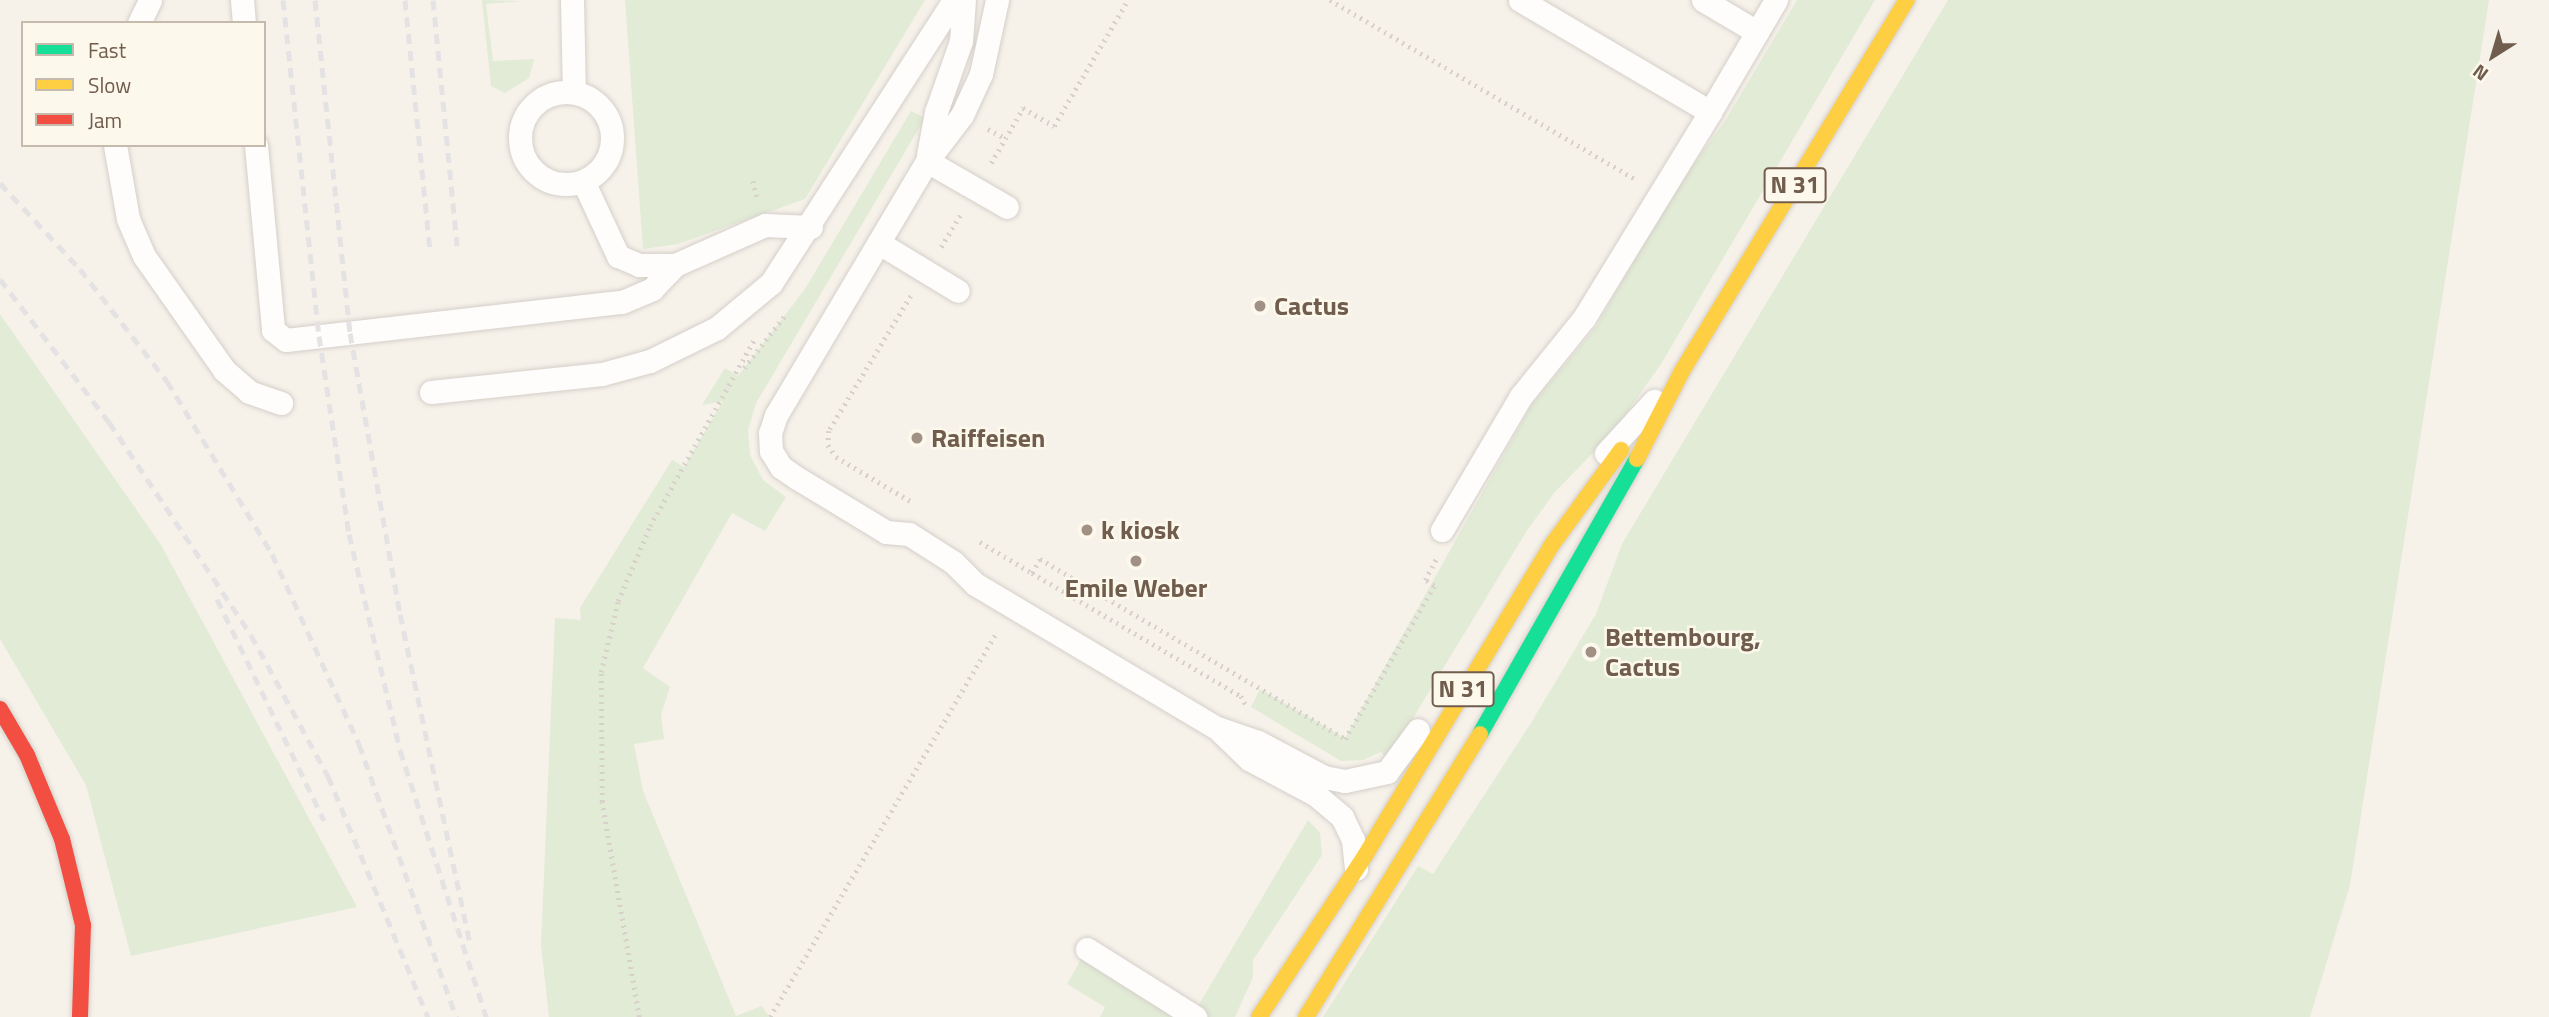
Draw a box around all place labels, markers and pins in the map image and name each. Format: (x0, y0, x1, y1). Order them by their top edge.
place label: Cactus (1274, 290, 1349, 322)
marker: Cactus (1252, 298, 1268, 314)
place label: Raiffeisen (931, 422, 1045, 454)
marker: Raiffeisen (909, 430, 925, 446)
place label: k kiosk (1101, 514, 1180, 546)
marker: k kiosk (1079, 522, 1095, 538)
marker: Emile Weber (1128, 553, 1144, 569)
place label: Emile Weber (1065, 572, 1207, 604)
place label: Bettembourg, Cactus (1605, 621, 1761, 682)
marker: Bettembourg, Cactus (1583, 644, 1599, 660)

